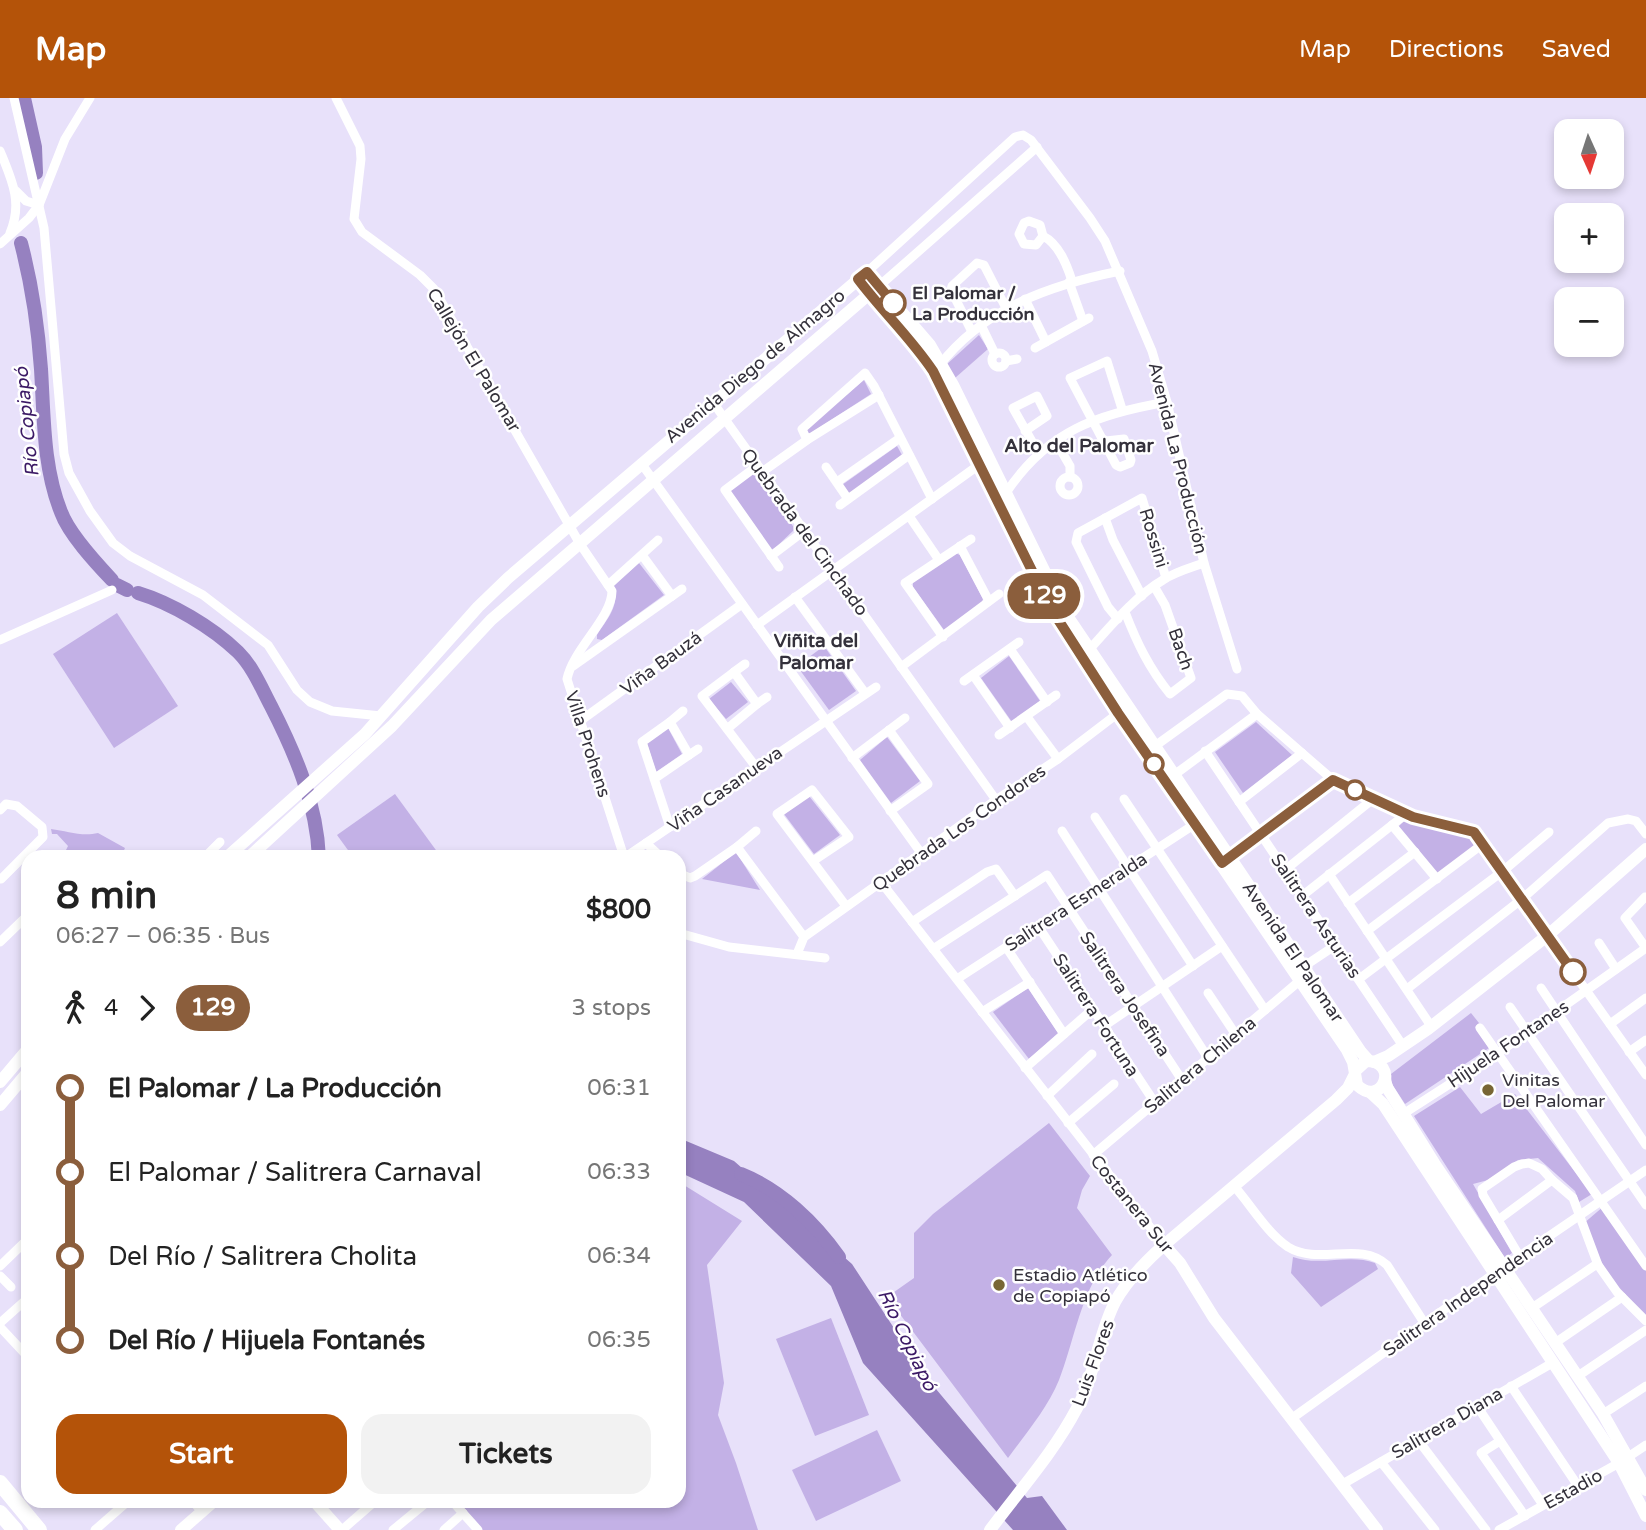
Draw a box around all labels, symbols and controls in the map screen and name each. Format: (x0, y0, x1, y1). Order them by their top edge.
text: Map (35, 30, 106, 69)
text: Map (1299, 35, 1351, 64)
text: Directions (1389, 35, 1504, 64)
text: Saved (1542, 35, 1611, 64)
north arrow (1554, 119, 1624, 189)
map controls (1554, 119, 1624, 357)
button: + (1554, 203, 1624, 273)
place label: El Palomar / La Producción (912, 282, 1035, 325)
street label: Callejón El Palomar (422, 284, 526, 436)
street label: Avenida Diego de Almagro (660, 284, 850, 448)
button: − (1554, 287, 1624, 357)
marker: El Palomar / La Producción (880, 290, 906, 316)
street label: Avenida La Producción (1144, 360, 1212, 556)
water label: Río Copiapó (10, 365, 44, 478)
district label: Alto del Palomar (1004, 435, 1154, 457)
street label: Quebrada del Cinchado (737, 444, 873, 620)
street label: Rossini (1135, 506, 1173, 570)
line badge: 129 (1004, 573, 1084, 619)
text: 129 (1021, 581, 1067, 610)
street label: Bach (1164, 625, 1198, 673)
street label: Viña Bauzá (616, 626, 706, 700)
district label: Viñita del Palomar (774, 630, 858, 674)
street label: Villa Prohens (560, 688, 616, 800)
street label: Viña Casanueva (663, 741, 787, 837)
unlabelled marker (1144, 754, 1164, 774)
street label: Quebrada Los Condores (868, 760, 1050, 896)
unlabelled marker (1345, 780, 1365, 800)
street label: Salitrera Esmeralda (1001, 848, 1151, 956)
street label: Salitrera Asturias (1266, 850, 1366, 982)
text: 8 min (56, 873, 157, 919)
street label: Avenida El Palomar (1238, 877, 1348, 1027)
text: $800 (586, 894, 651, 925)
text: 06:27 – 06:35 · Bus (56, 922, 270, 950)
street label: Salitrera Josefina (1075, 927, 1175, 1061)
street label: Salitrera Fortuna (1048, 949, 1144, 1081)
unlabelled marker (1560, 959, 1586, 985)
icon: walk (56, 989, 94, 1027)
icon: forward (128, 989, 166, 1027)
text: 129 (190, 993, 236, 1022)
text: 4 (104, 994, 118, 1022)
text: 3 stops (571, 994, 651, 1022)
street label: Hijuela Fontanes (1443, 995, 1573, 1093)
street label: Salitrera Chilena (1140, 1012, 1260, 1118)
place label: Vinitas Del Palomar (1502, 1069, 1605, 1112)
text: El Palomar / La Producción (108, 1073, 442, 1104)
text: 06:31 (587, 1074, 651, 1102)
marker: Vinitas Del Palomar (1480, 1082, 1496, 1098)
street label: Costanera Sur (1086, 1150, 1178, 1258)
text: El Palomar / Salitrera Carnaval (108, 1157, 482, 1188)
text: 06:33 (587, 1158, 651, 1186)
street label: Salitrera Independencia (1379, 1227, 1557, 1361)
text: Del Río / Salitrera Cholita (108, 1241, 417, 1272)
text: 06:34 (587, 1242, 651, 1270)
place label: Estadio Atlético de Copiapó (1013, 1264, 1148, 1307)
marker: Estadio Atlético de Copiapó (991, 1277, 1007, 1293)
water label: Río Copiapó (873, 1286, 942, 1396)
street label: Luis Flores (1067, 1317, 1119, 1409)
text: Del Río / Hijuela Fontanés (108, 1325, 425, 1356)
text: 06:35 (587, 1326, 651, 1354)
street label: Salitrera Diana (1388, 1382, 1506, 1464)
button: Start (56, 1414, 347, 1494)
button: Tickets (361, 1414, 651, 1494)
street label: Estadio (1540, 1464, 1606, 1514)

